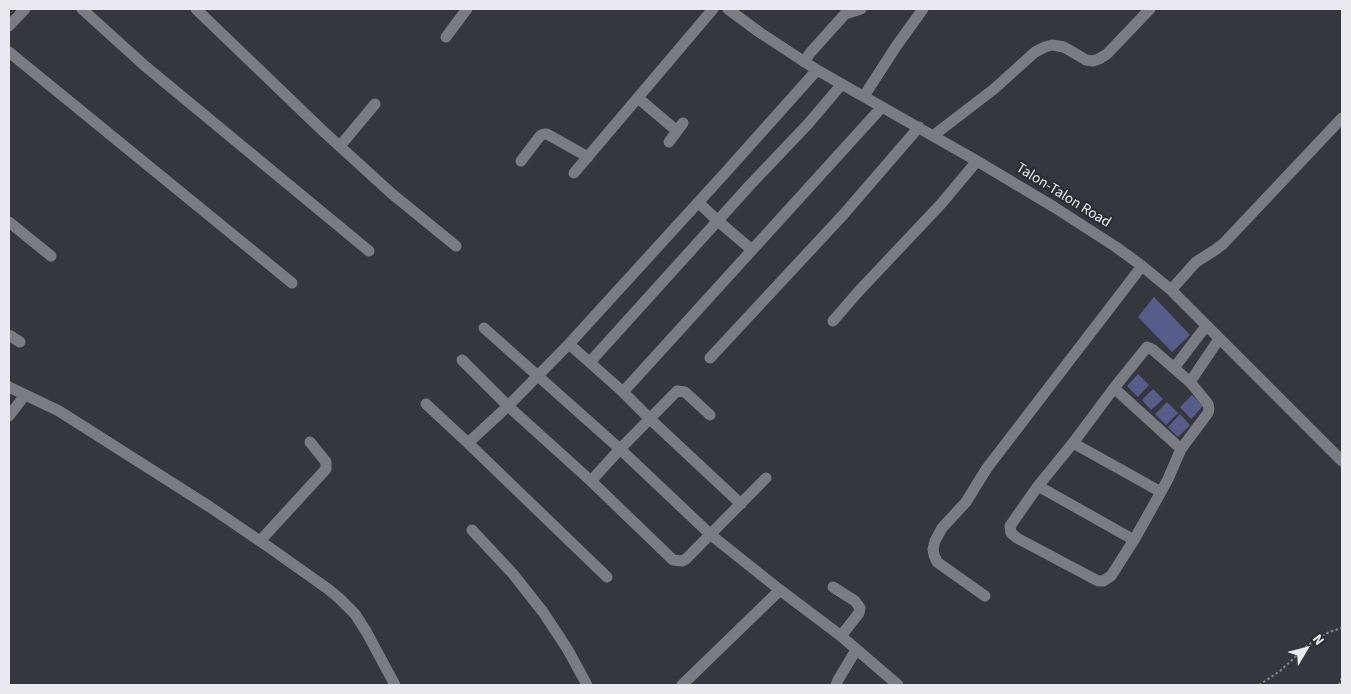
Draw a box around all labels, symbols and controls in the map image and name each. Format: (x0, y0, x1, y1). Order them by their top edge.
street label: Talon-Talon Road (1012, 160, 1114, 232)
north arrow (1281, 624, 1331, 674)
text: N (1307, 630, 1329, 650)

